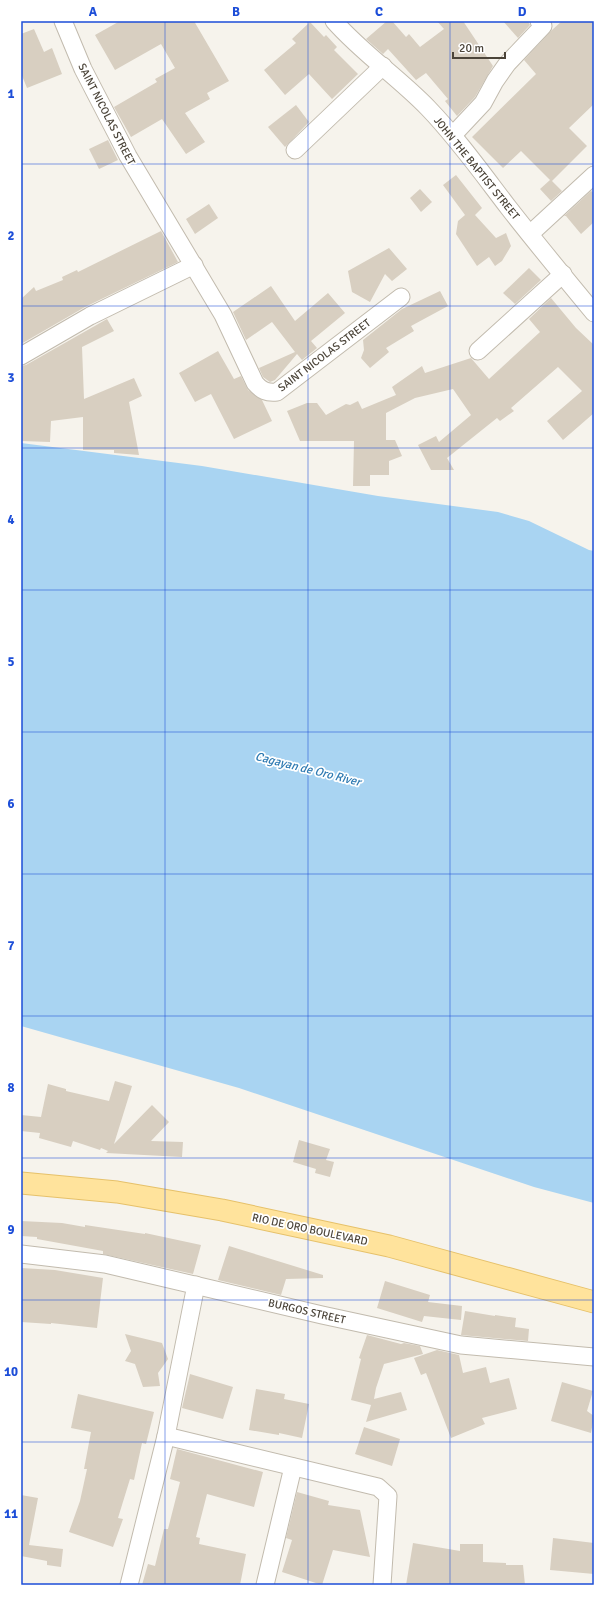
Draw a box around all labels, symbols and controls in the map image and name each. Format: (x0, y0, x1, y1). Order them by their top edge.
text: A (89, 4, 98, 20)
text: B (232, 4, 240, 20)
text: C (375, 4, 383, 20)
text: D (518, 4, 527, 20)
scale bar (453, 34, 505, 60)
text: 20 m (459, 41, 484, 56)
street label: SAINT NICOLAS STREET (75, 61, 138, 168)
text: 1 (7, 86, 15, 102)
street label: JOHN THE BAPTIST STREET (431, 114, 522, 223)
text: 2 (7, 228, 15, 244)
street label: SAINT NICOLAS STREET (275, 316, 374, 394)
text: 3 (7, 370, 15, 386)
text: 4 (7, 512, 15, 528)
text: 5 (7, 654, 15, 670)
water label: Cagayan de Oro River (254, 749, 364, 790)
text: 6 (7, 796, 15, 812)
text: 7 (7, 938, 15, 954)
text: 8 (7, 1080, 15, 1096)
street label: RIO DE ORO BOULEVARD (251, 1211, 369, 1248)
text: 9 (7, 1222, 15, 1238)
street label: BURGOS STREET (267, 1296, 347, 1327)
text: 10 (4, 1364, 18, 1380)
text: 11 (4, 1506, 18, 1522)

